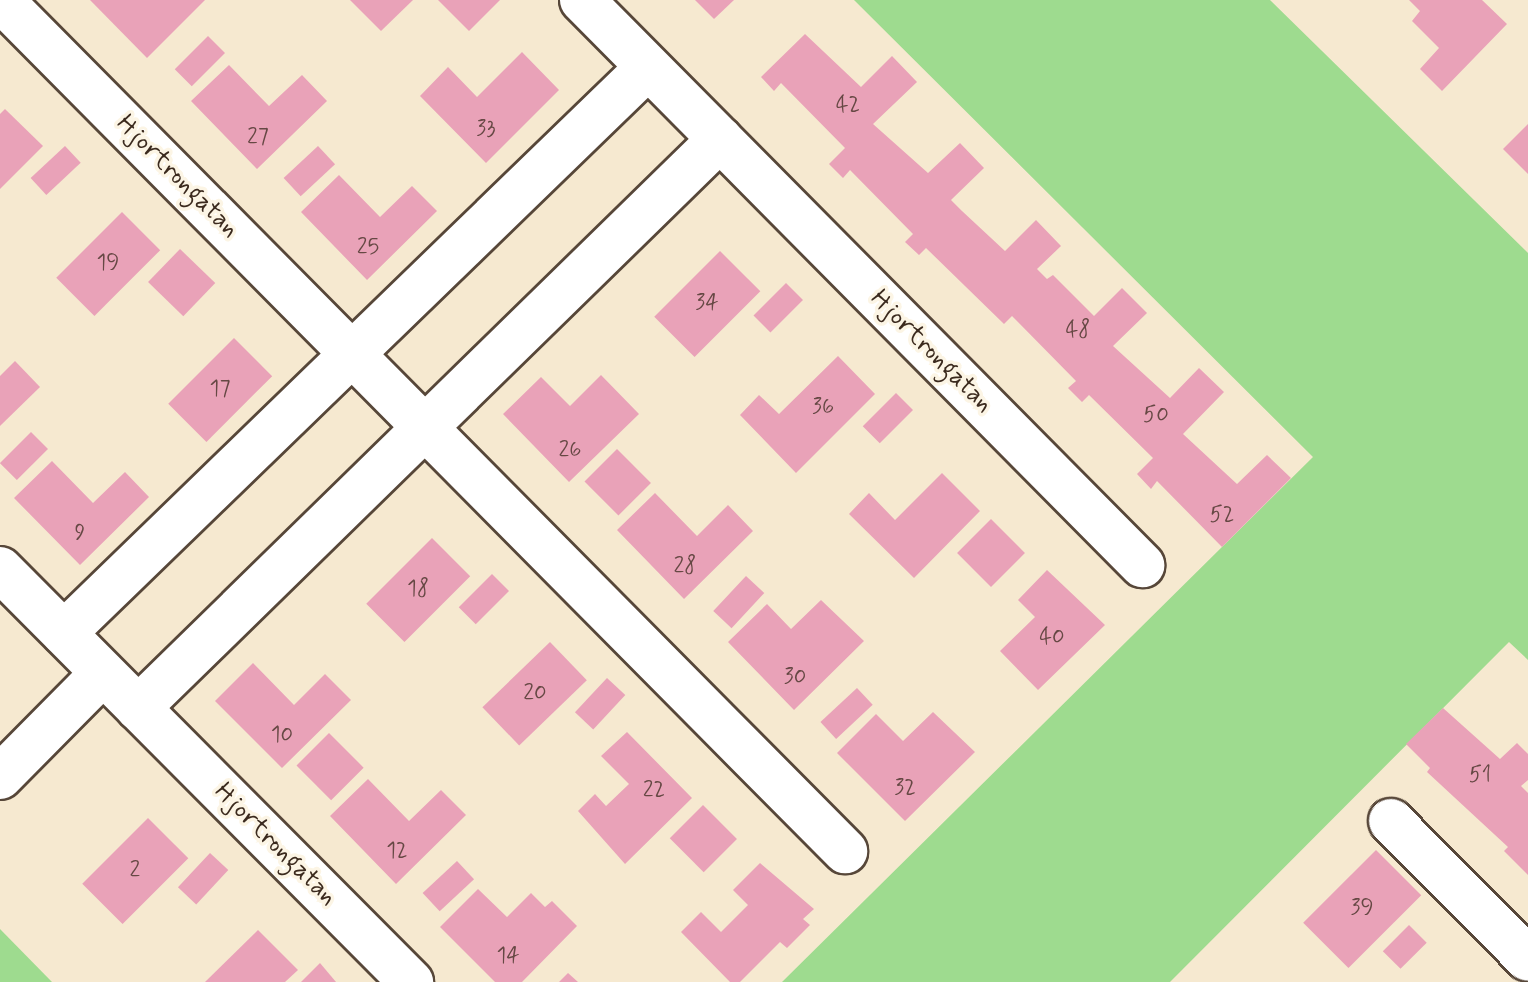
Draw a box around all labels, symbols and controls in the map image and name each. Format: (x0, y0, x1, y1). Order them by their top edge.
house number: 42 (836, 93, 860, 119)
street label: Hjortrongatan (109, 109, 245, 245)
house number: 33 (476, 117, 496, 143)
house number: 27 (247, 125, 269, 151)
house number: 25 (357, 235, 379, 261)
house number: 19 (97, 251, 119, 277)
street label: Hjortrongatan (863, 284, 999, 420)
house number: 34 (695, 291, 719, 317)
house number: 48 (1066, 318, 1090, 344)
house number: 17 (210, 377, 230, 403)
house number: 36 (812, 395, 834, 421)
house number: 50 (1143, 403, 1169, 429)
house number: 26 (559, 438, 581, 464)
house number: 52 (1210, 503, 1234, 529)
house number: 9 (75, 521, 85, 547)
house number: 28 (674, 554, 696, 580)
house number: 18 (407, 577, 429, 603)
house number: 40 (1039, 625, 1065, 651)
house number: 30 (784, 665, 806, 691)
house number: 20 (523, 681, 547, 707)
house number: 10 (271, 723, 293, 749)
house number: 51 (1469, 763, 1491, 789)
house number: 32 (894, 776, 916, 802)
street label: Hjortrongatan (207, 777, 343, 913)
house number: 22 (643, 778, 665, 804)
house number: 12 (386, 839, 408, 865)
house number: 2 (130, 858, 140, 884)
house number: 39 (1350, 896, 1374, 922)
house number: 14 (496, 944, 520, 970)

